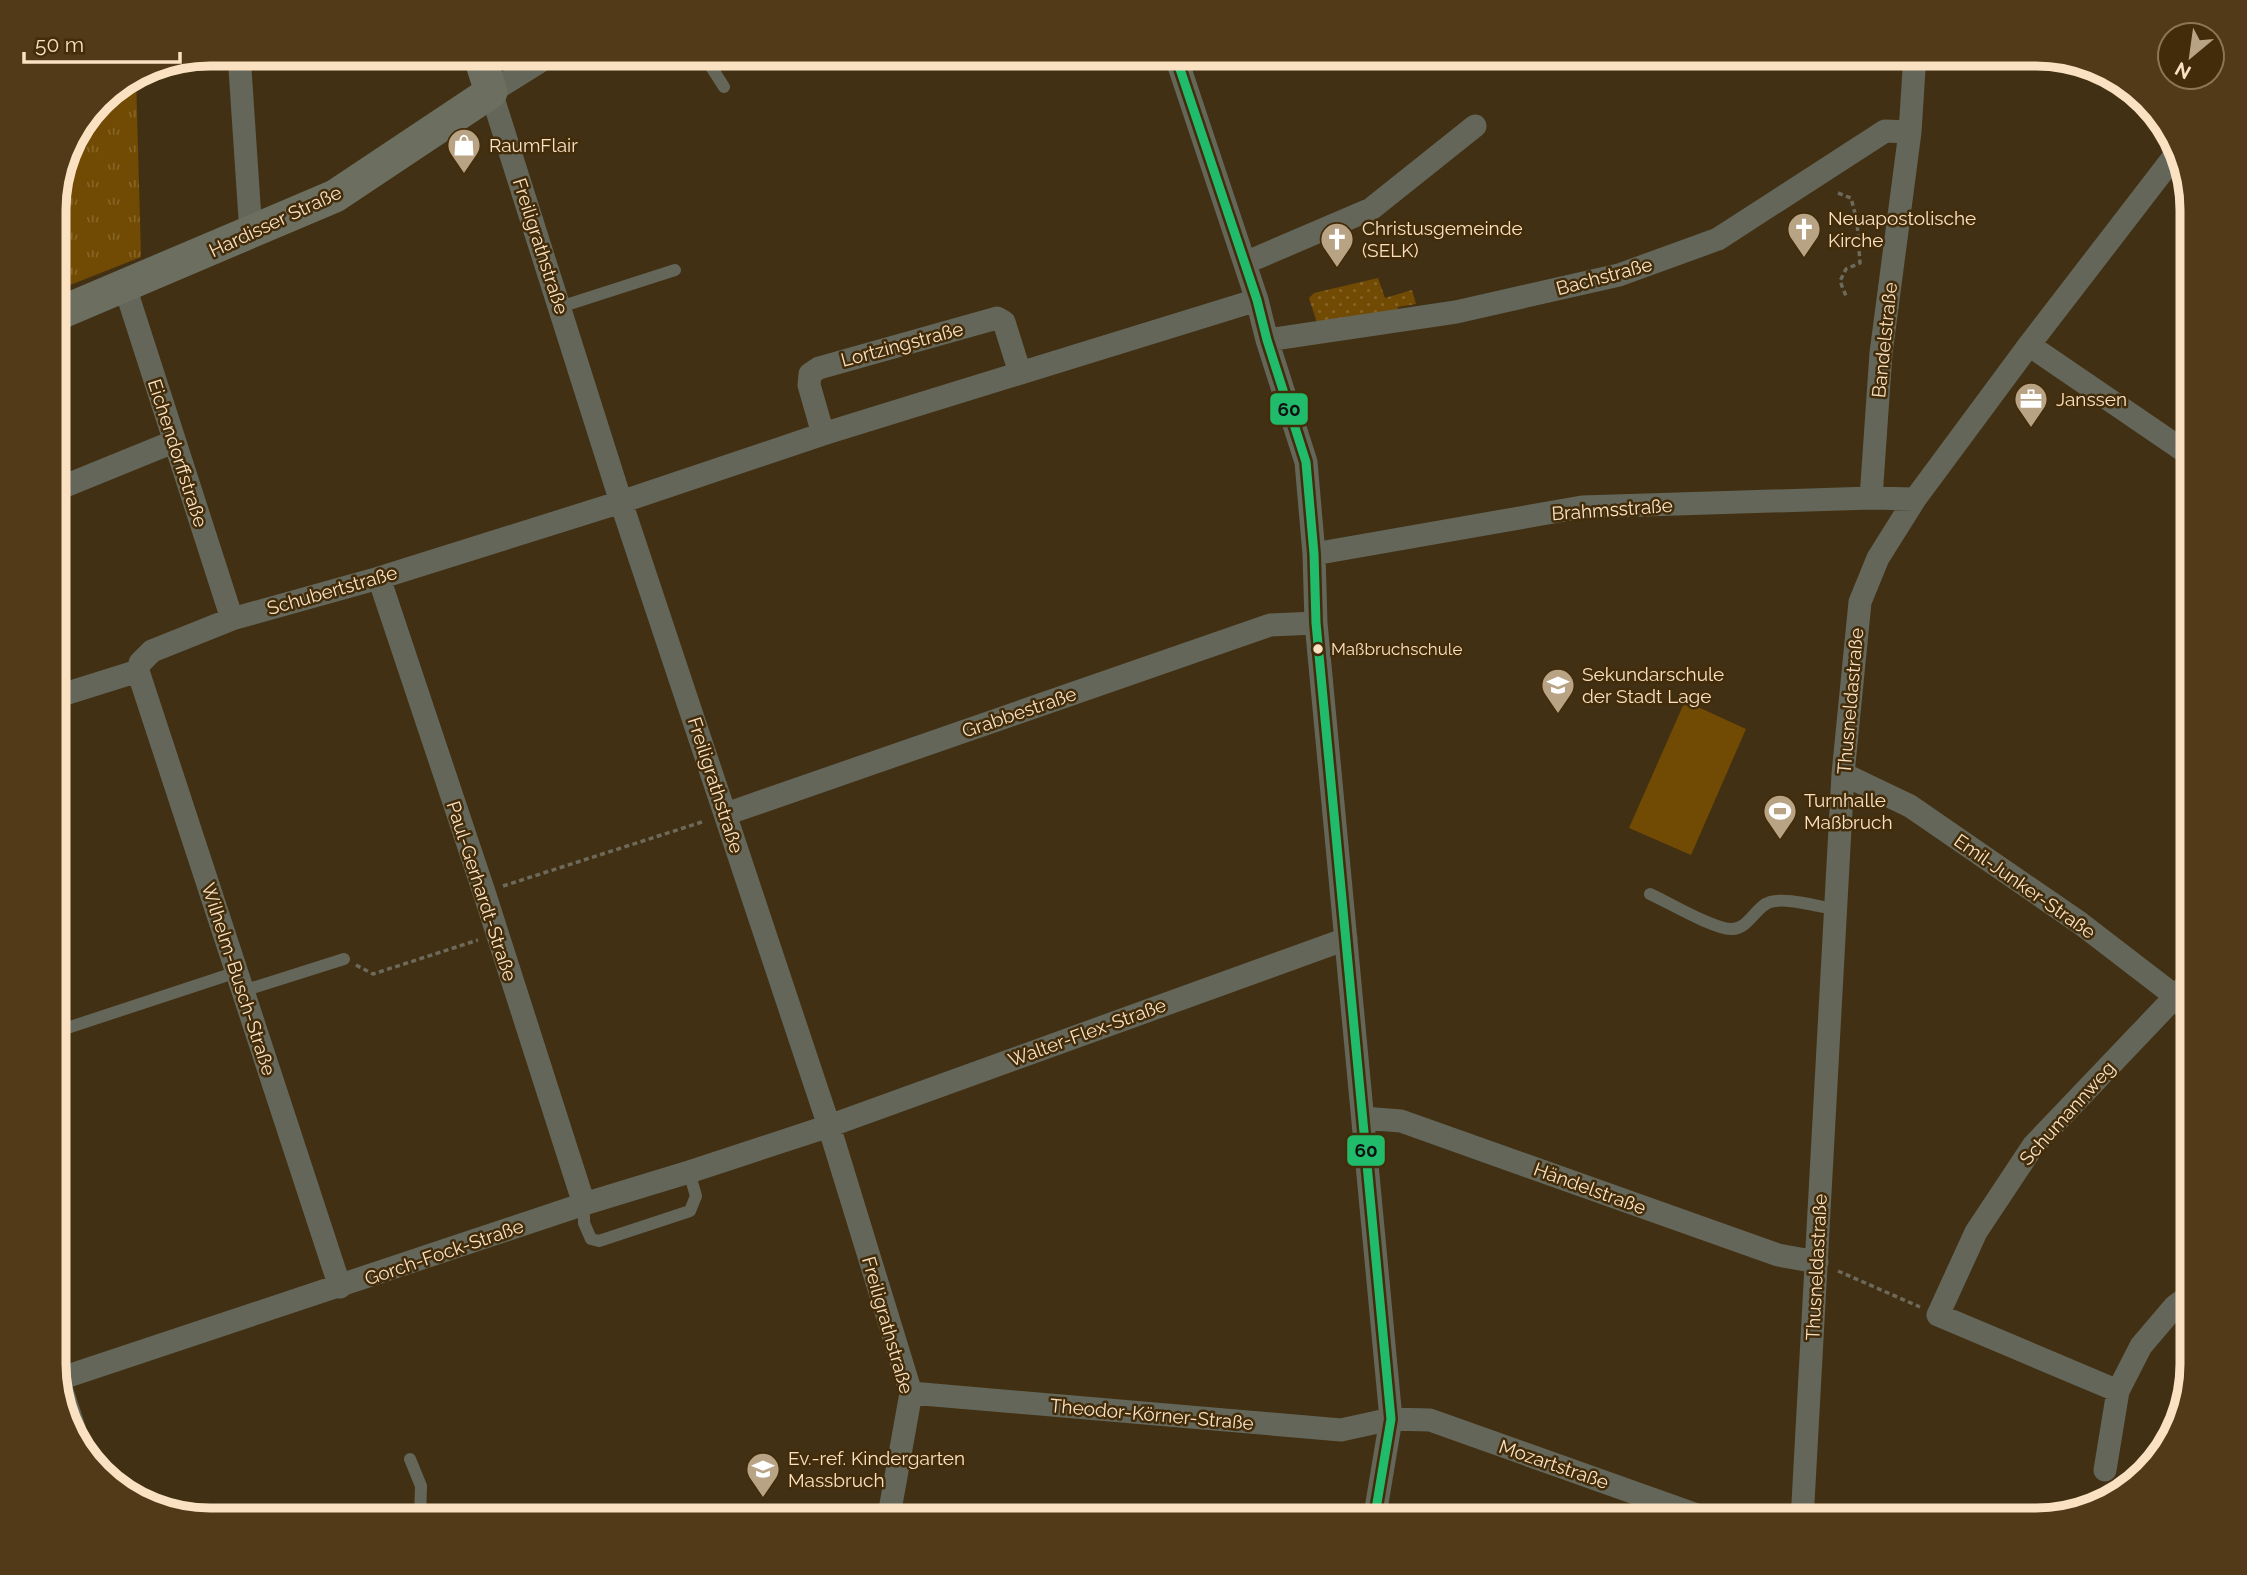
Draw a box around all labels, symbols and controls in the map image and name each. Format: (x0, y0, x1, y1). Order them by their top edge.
scale bar (24, 21, 180, 65)
north arrow (2156, 21, 2226, 91)
text: 50 m (35, 32, 84, 57)
text: N (2171, 58, 2194, 84)
shop icon: RaumFlair (445, 126, 483, 175)
place label: RaumFlair (489, 134, 578, 156)
street label: Freiligrathstraße (509, 175, 573, 317)
street label: Hardisser Straße (205, 181, 345, 261)
place label: Neuapostolische Kirche (1828, 207, 1976, 251)
church icon: Neuapostolische Kirche (1785, 210, 1823, 259)
place label: Christusgemeinde (SELK) (1362, 217, 1523, 261)
church icon: Christusgemeinde (SELK) (1318, 220, 1356, 269)
street label: Bachstraße (1553, 253, 1655, 299)
street label: Bandelstraße (1867, 281, 1901, 399)
street label: Lortzingstraße (838, 317, 966, 371)
street label: Eichendorffstraße (144, 376, 212, 530)
office icon: Janssen (2012, 380, 2050, 429)
place label: Janssen (2056, 388, 2127, 410)
line badge: 60 (1269, 392, 1309, 426)
text: 60 (1277, 398, 1301, 420)
street label: Brahmsstraße (1551, 494, 1673, 524)
street label: Schubertstraße (264, 561, 400, 619)
street label: Thusneldastraße (1833, 627, 1867, 775)
place label: Maßbruchschule (1331, 639, 1462, 659)
marker: Maßbruchschule (1311, 642, 1325, 656)
place label: Sekundarschule der Stadt Lage (1582, 663, 1724, 707)
school or university icon: Sekundarschule der Stadt Lage (1539, 666, 1577, 715)
street label: Grabbestraße (959, 682, 1079, 742)
street label: Freiligrathstraße (684, 714, 748, 856)
place label: Turnhalle Maßbruch (1804, 789, 1893, 833)
sports icon: Turnhalle Maßbruch (1761, 792, 1799, 841)
street label: Paul-Gerhardt-Straße (442, 798, 522, 984)
street label: Emil-Junker-Straße (1950, 829, 2100, 943)
street label: Wilhelm-Busch-Straße (197, 880, 281, 1078)
street label: Walter-Flex-Straße (1005, 993, 1169, 1071)
street label: Schumannweg (2015, 1057, 2119, 1169)
line badge: 60 (1346, 1134, 1386, 1167)
text: 60 (1354, 1139, 1378, 1161)
street label: Händelstraße (1531, 1158, 1649, 1218)
street label: Thusneldastraße (1801, 1193, 1831, 1341)
street label: Gorch-Fock-Straße (362, 1214, 526, 1290)
street label: Freiligrathstraße (858, 1254, 918, 1396)
street label: Theodor-Körner-Straße (1049, 1394, 1255, 1434)
street label: Mozartstraße (1496, 1435, 1612, 1493)
place label: Ev.-ref. Kindergarten Massbruch (788, 1447, 965, 1491)
school or university icon: Ev.-ref. Kindergarten Massbruch (744, 1450, 782, 1499)

